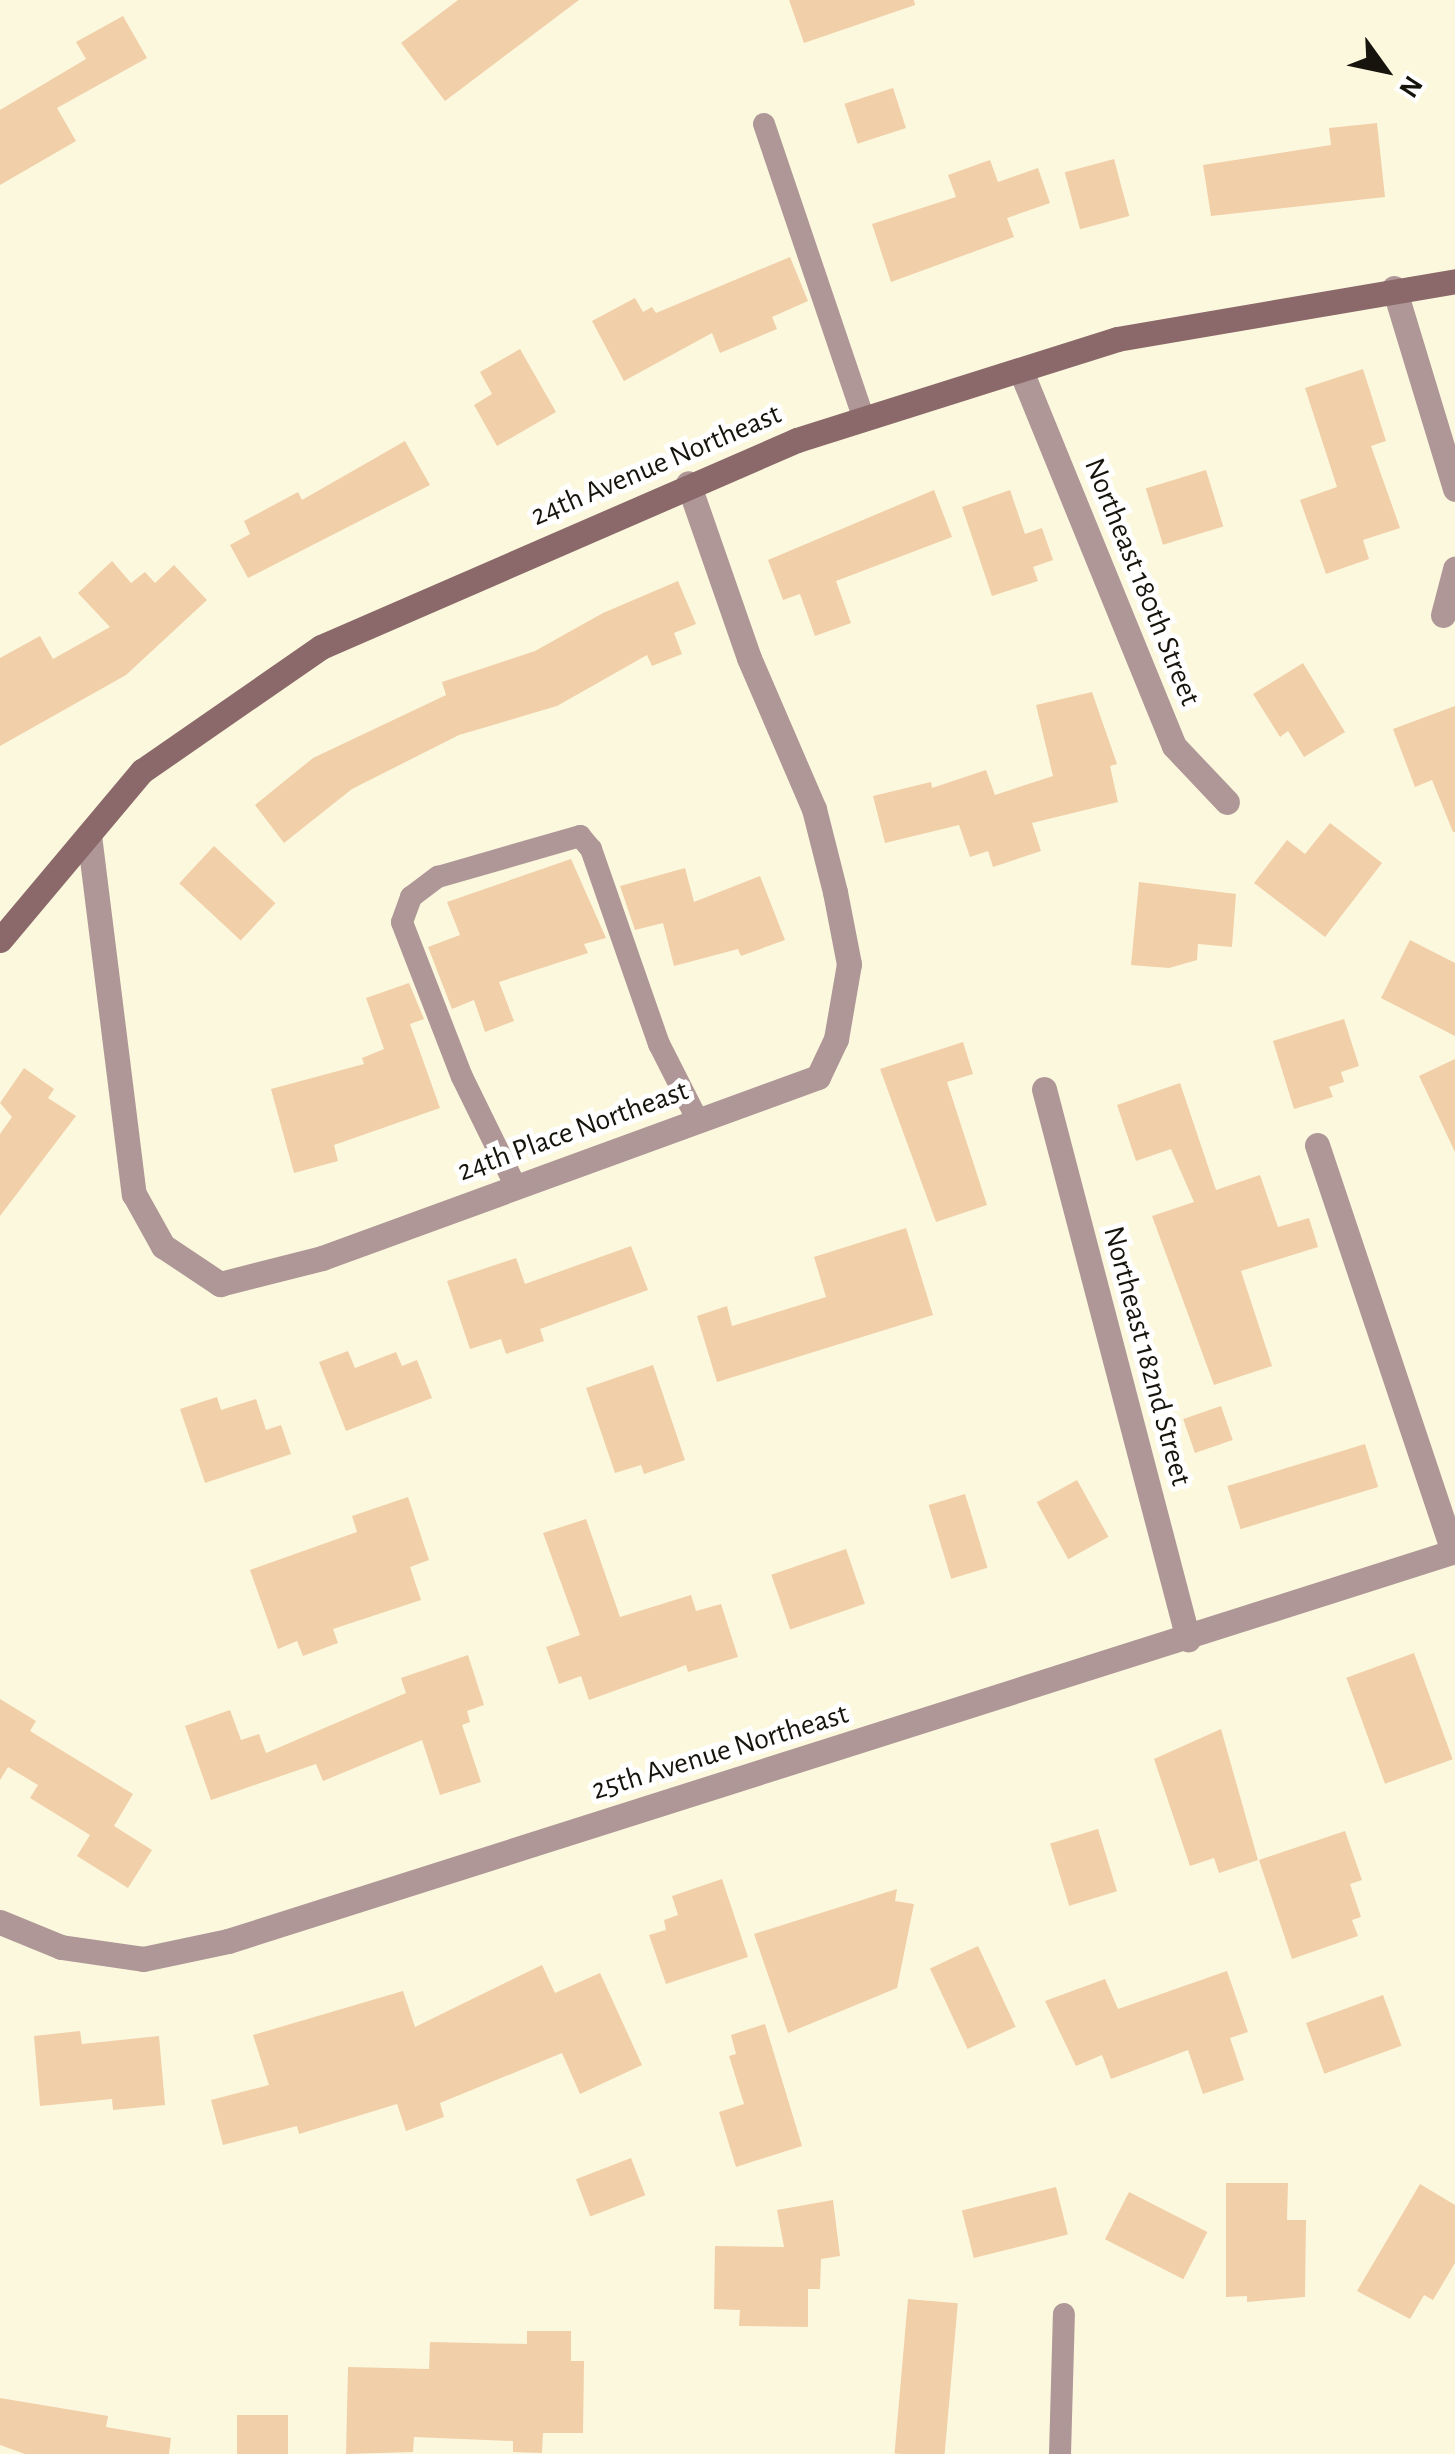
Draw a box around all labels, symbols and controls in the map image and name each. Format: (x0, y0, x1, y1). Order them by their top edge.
north arrow (1335, 20, 1435, 120)
text: N (1393, 71, 1427, 102)
street label: 24th Avenue Northeast (526, 396, 786, 534)
street label: Northeast 180th Street (1076, 453, 1208, 711)
street label: 24th Place Northeast (453, 1073, 693, 1189)
street label: Northeast 182nd Street (1095, 1222, 1199, 1490)
street label: 25th Avenue Northeast (587, 1696, 853, 1808)

